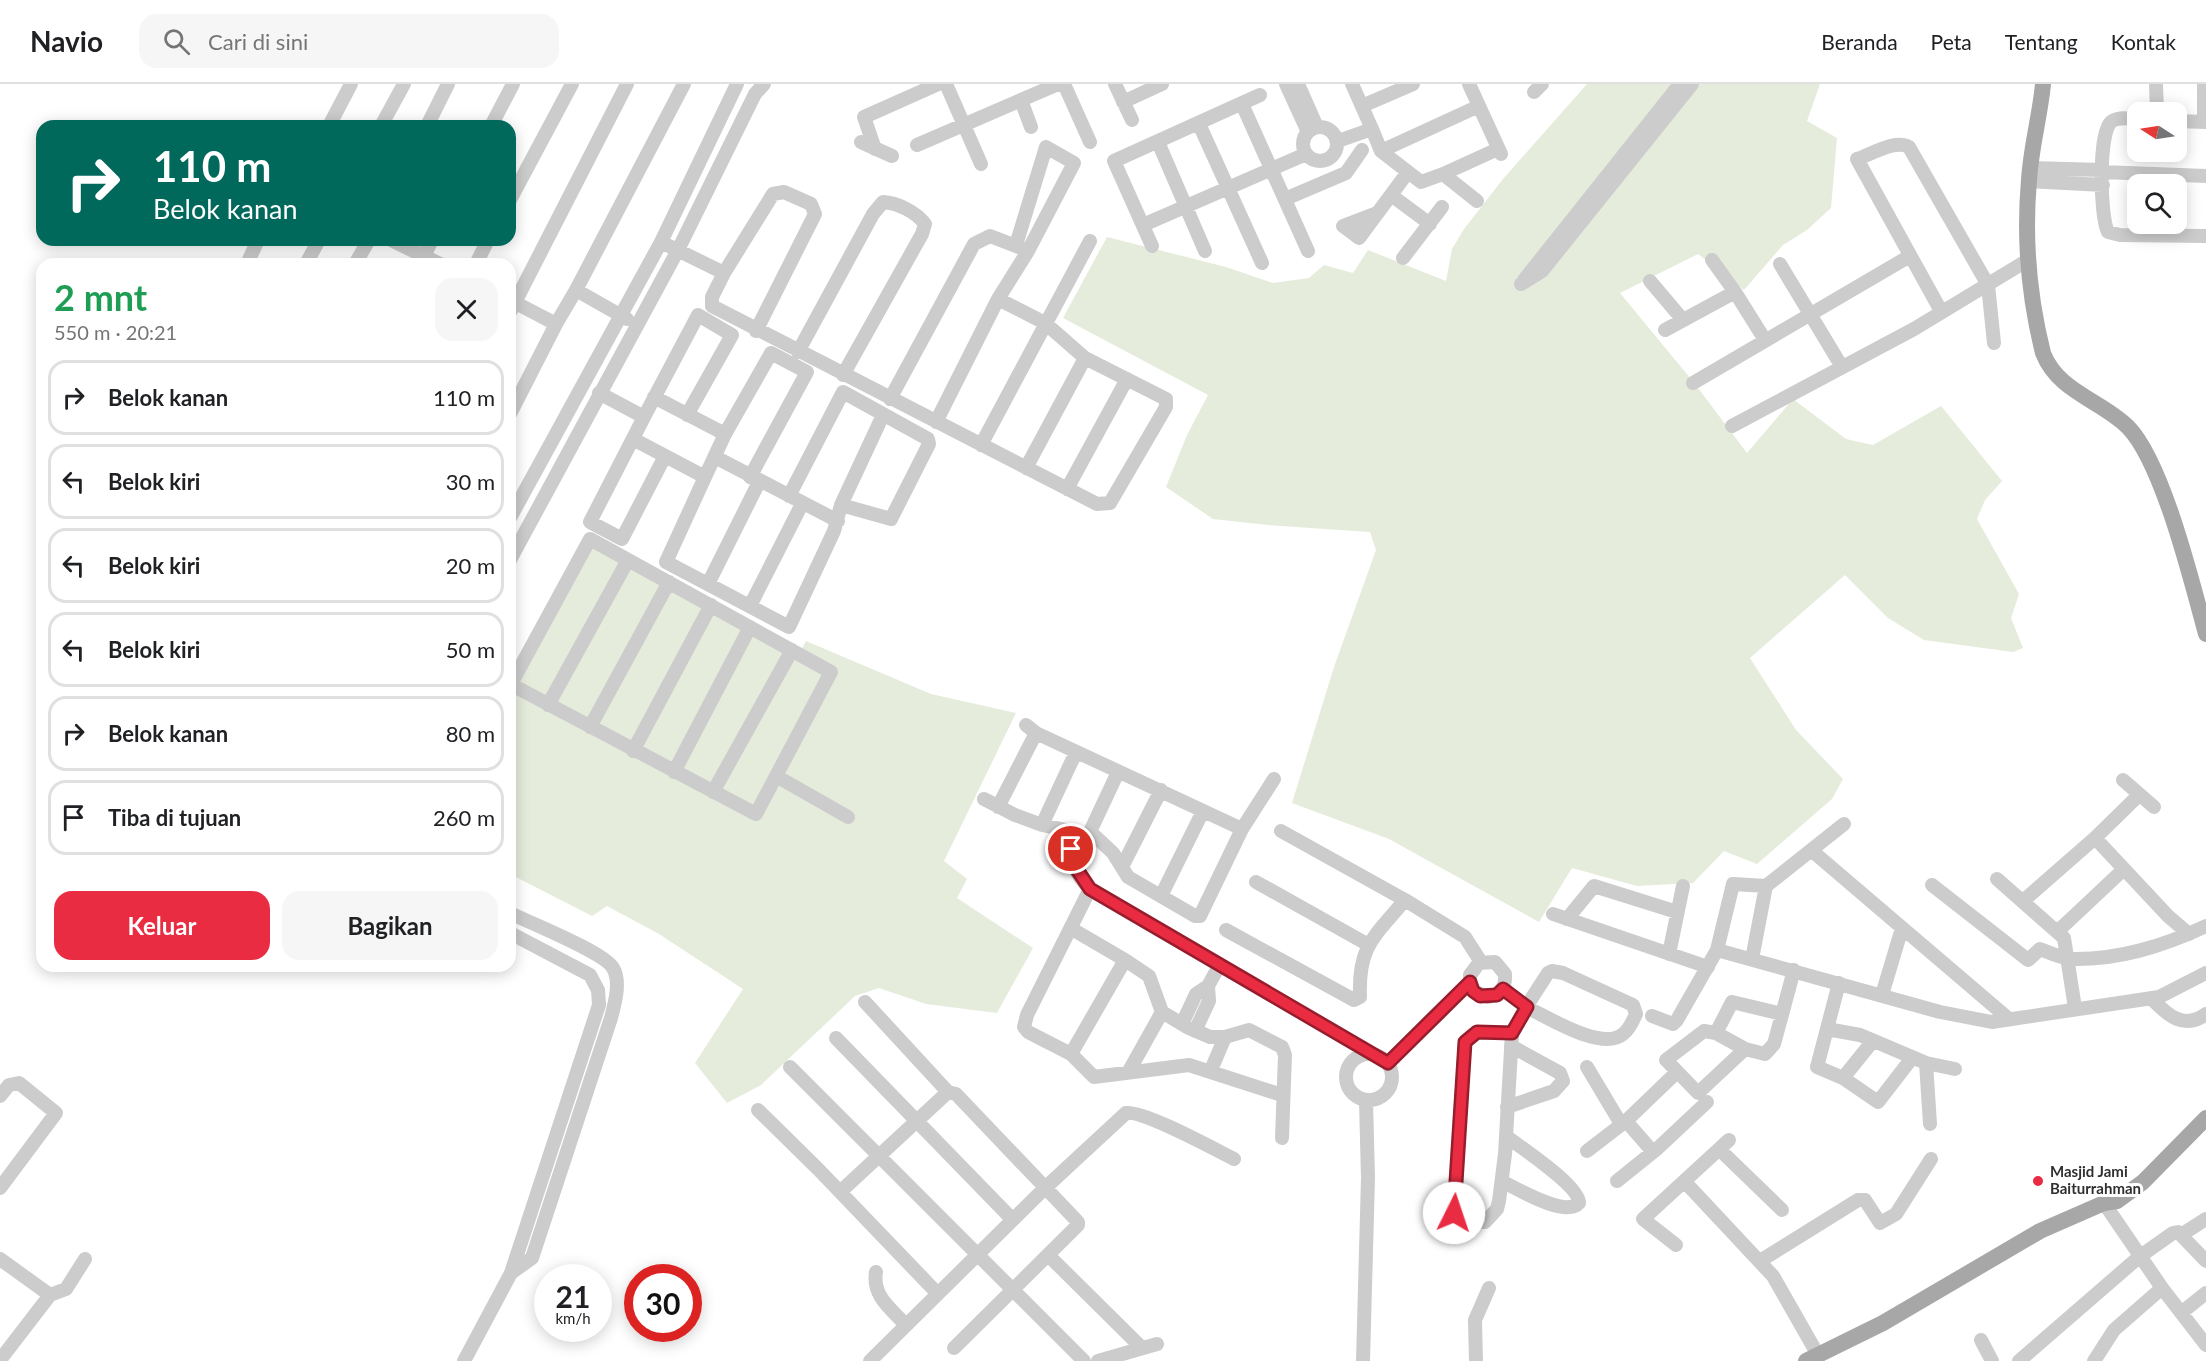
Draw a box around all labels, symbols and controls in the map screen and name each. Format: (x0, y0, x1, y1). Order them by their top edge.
search box (139, 14, 559, 68)
text: Navio (30, 24, 103, 58)
icon: search (160, 25, 193, 58)
text: Cari di sini (208, 28, 308, 55)
text: Beranda (1821, 29, 1898, 54)
text: Peta (1931, 29, 1972, 54)
text: Tentang (2005, 29, 2078, 54)
text: Kontak (2111, 29, 2176, 54)
north arrow (2127, 102, 2187, 162)
map controls (2127, 102, 2187, 234)
text: 110 m (153, 141, 271, 191)
icon: right (54, 144, 132, 222)
button: search (2127, 174, 2187, 234)
text: Belok kanan (153, 192, 298, 225)
text: 2 mnt (54, 275, 147, 319)
button: close (435, 278, 498, 341)
text: 550 m · 20:21 (54, 320, 177, 344)
icon: right (57, 381, 90, 414)
text: Belok kanan (108, 384, 228, 411)
text: 110 m (433, 384, 495, 411)
icon: left (57, 465, 90, 498)
text: Belok kiri (108, 468, 200, 495)
text: 30 m (446, 468, 495, 495)
icon: left (57, 549, 90, 582)
text: Belok kiri (108, 552, 200, 579)
text: 20 m (446, 552, 495, 579)
icon: left (57, 633, 90, 666)
text: Belok kiri (108, 636, 200, 663)
text: 50 m (446, 636, 495, 663)
icon: right (57, 717, 90, 750)
text: Belok kanan (108, 720, 228, 747)
text: 80 m (446, 720, 495, 747)
icon: arrive (57, 801, 90, 834)
text: Tiba di tujuan (108, 804, 241, 831)
text: 260 m (433, 804, 495, 831)
pin (1045, 823, 1096, 874)
icon: arrive (1054, 832, 1087, 865)
button: Keluar (54, 891, 270, 960)
button: Bagikan (282, 891, 498, 960)
place label: Masjid Jami Baiturrahman (2050, 1162, 2141, 1197)
marker: Masjid Jami Baiturrahman (2031, 1174, 2045, 1188)
position arrow (1422, 1181, 1486, 1245)
speed limit sign: 30 (624, 1264, 702, 1342)
text: 21 (556, 1278, 590, 1314)
text: km/h (555, 1309, 591, 1327)

